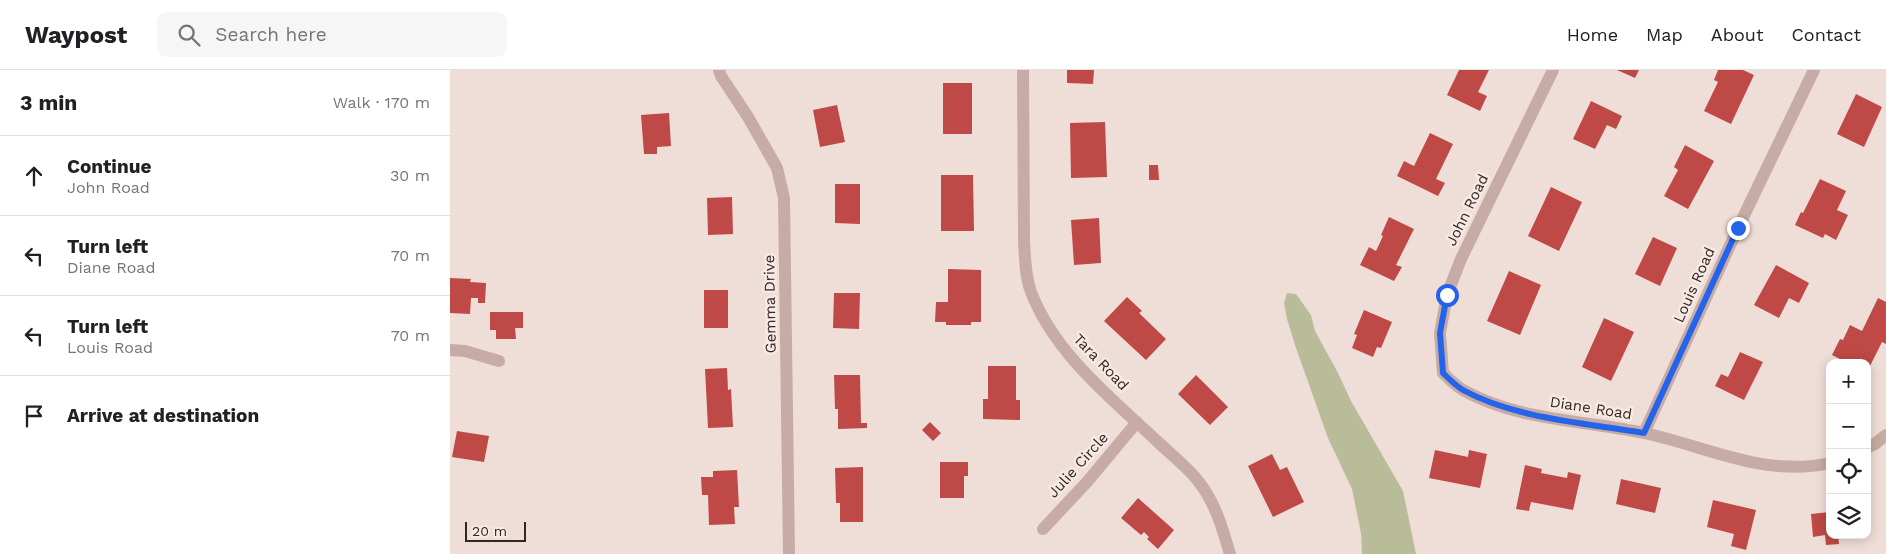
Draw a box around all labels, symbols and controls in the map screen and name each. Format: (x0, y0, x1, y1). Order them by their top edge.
search box (157, 12, 507, 57)
text: Waypost (25, 21, 127, 49)
icon: search (175, 21, 203, 49)
text: Search here (215, 23, 327, 46)
text: Home (1567, 24, 1618, 45)
text: Map (1646, 24, 1683, 45)
text: About (1711, 24, 1763, 45)
text: Contact (1791, 24, 1861, 45)
text: 3 min (20, 90, 77, 115)
text: Walk · 170 m (333, 93, 430, 112)
text: Continue (67, 155, 151, 178)
icon: ahead (20, 162, 48, 190)
text: 30 m (390, 166, 430, 185)
street label: John Road (1442, 171, 1492, 249)
text: John Road (67, 178, 150, 197)
route end (1727, 217, 1750, 240)
text: Turn left (67, 235, 148, 258)
icon: left (20, 242, 48, 270)
street label: Louis Road (1669, 245, 1719, 325)
text: 70 m (391, 246, 430, 265)
street label: Gemma Drive (760, 255, 780, 353)
text: Diane Road (67, 258, 155, 277)
route start (1436, 284, 1459, 307)
text: Turn left (67, 315, 148, 338)
icon: left (20, 322, 48, 350)
text: 70 m (391, 326, 430, 345)
street label: Tara Road (1070, 330, 1132, 394)
text: Louis Road (67, 338, 153, 357)
map controls (1826, 359, 1871, 539)
button: + (1826, 359, 1871, 404)
street label: Diane Road (1549, 393, 1633, 423)
icon: arrive (20, 402, 48, 430)
text: Arrive at destination (67, 404, 259, 427)
button: − (1826, 404, 1871, 449)
street label: Julie Circle (1044, 429, 1112, 501)
button: locate (1826, 449, 1871, 494)
button: layers (1826, 494, 1871, 539)
scale bar (465, 519, 526, 542)
text: 20 m (472, 523, 507, 539)

